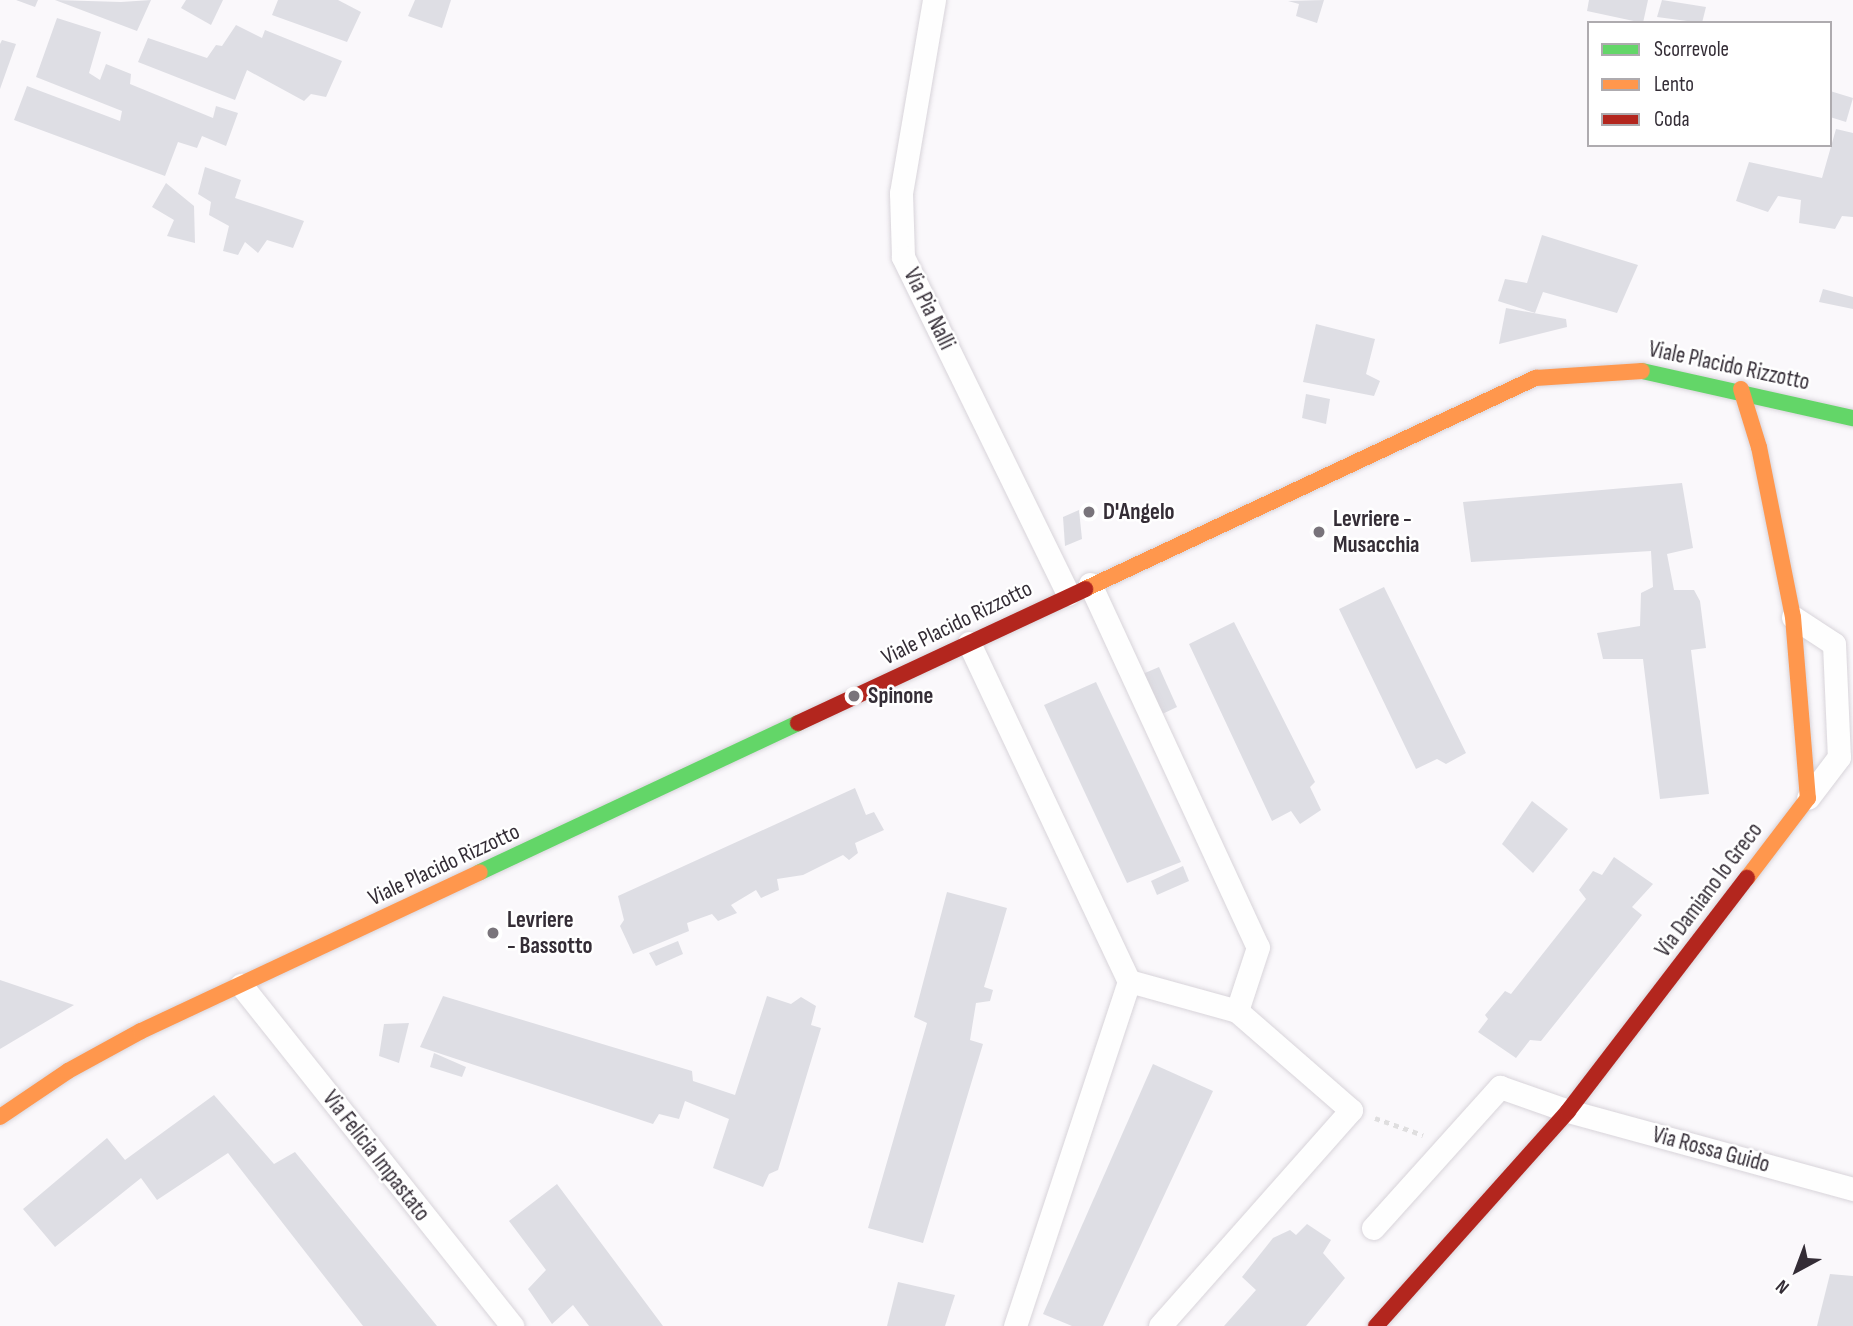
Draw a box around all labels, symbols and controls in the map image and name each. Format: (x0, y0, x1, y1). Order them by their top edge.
legend (1587, 21, 1832, 147)
text: Scorrevole (1654, 37, 1729, 62)
text: Lento (1654, 72, 1694, 97)
text: Coda (1654, 107, 1690, 132)
street label: Via Pia Nalli (897, 264, 961, 354)
street label: Viale Placido Rizzotto (1646, 335, 1812, 397)
place label: D'Angelo (1103, 498, 1175, 526)
marker: D'Angelo (1081, 504, 1097, 520)
place label: Levriere - Musacchia (1333, 505, 1420, 559)
marker: Levriere - Musacchia (1311, 524, 1327, 540)
street label: Viale Placido Rizzotto (877, 575, 1037, 671)
place label: Spinone (868, 682, 933, 710)
marker: Spinone (846, 688, 862, 704)
street label: Via Damiano lo Greco (1649, 817, 1769, 963)
street label: Viale Placido Rizzotto (364, 818, 524, 912)
place label: Levriere - Bassotto (507, 906, 592, 960)
marker: Levriere - Bassotto (485, 925, 501, 941)
street label: Via Felicia Impastato (316, 1085, 436, 1227)
street label: Via Rossa Guido (1649, 1121, 1773, 1179)
north arrow (1762, 1235, 1832, 1305)
text: N (1772, 1274, 1794, 1298)

